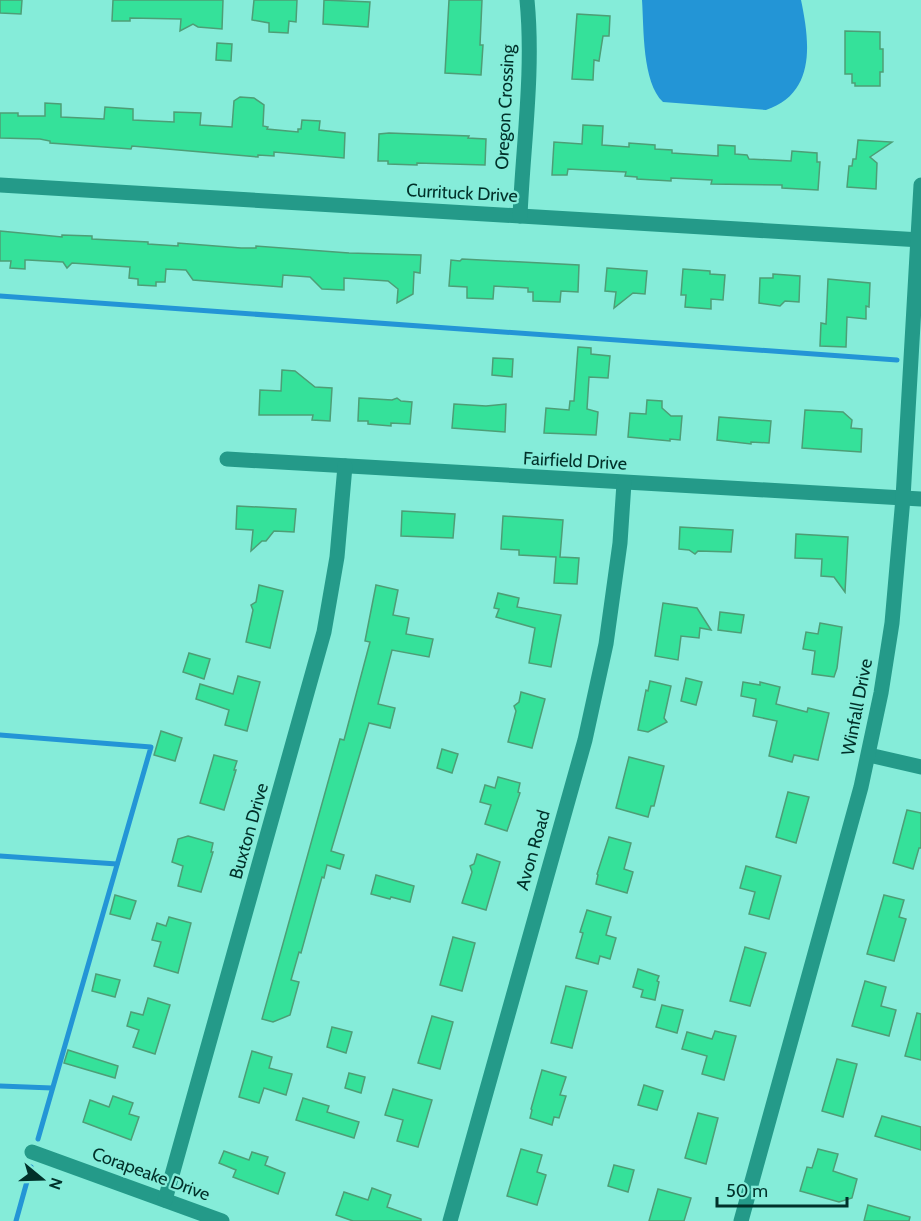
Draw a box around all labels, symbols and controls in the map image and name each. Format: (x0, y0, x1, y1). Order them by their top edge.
street label: Oregon Crossing (491, 43, 519, 170)
street label: Currituck Drive (406, 179, 518, 207)
street label: Fairfield Drive (522, 447, 628, 475)
street label: Winfall Drive (837, 657, 877, 757)
street label: Buxton Drive (225, 780, 273, 882)
street label: Avon Road (511, 807, 555, 893)
street label: Corapeake Drive (89, 1142, 213, 1206)
north arrow (12, 1149, 72, 1209)
scale bar (717, 1170, 848, 1208)
text: N (45, 1175, 67, 1192)
text: 50 m (726, 1180, 768, 1202)

